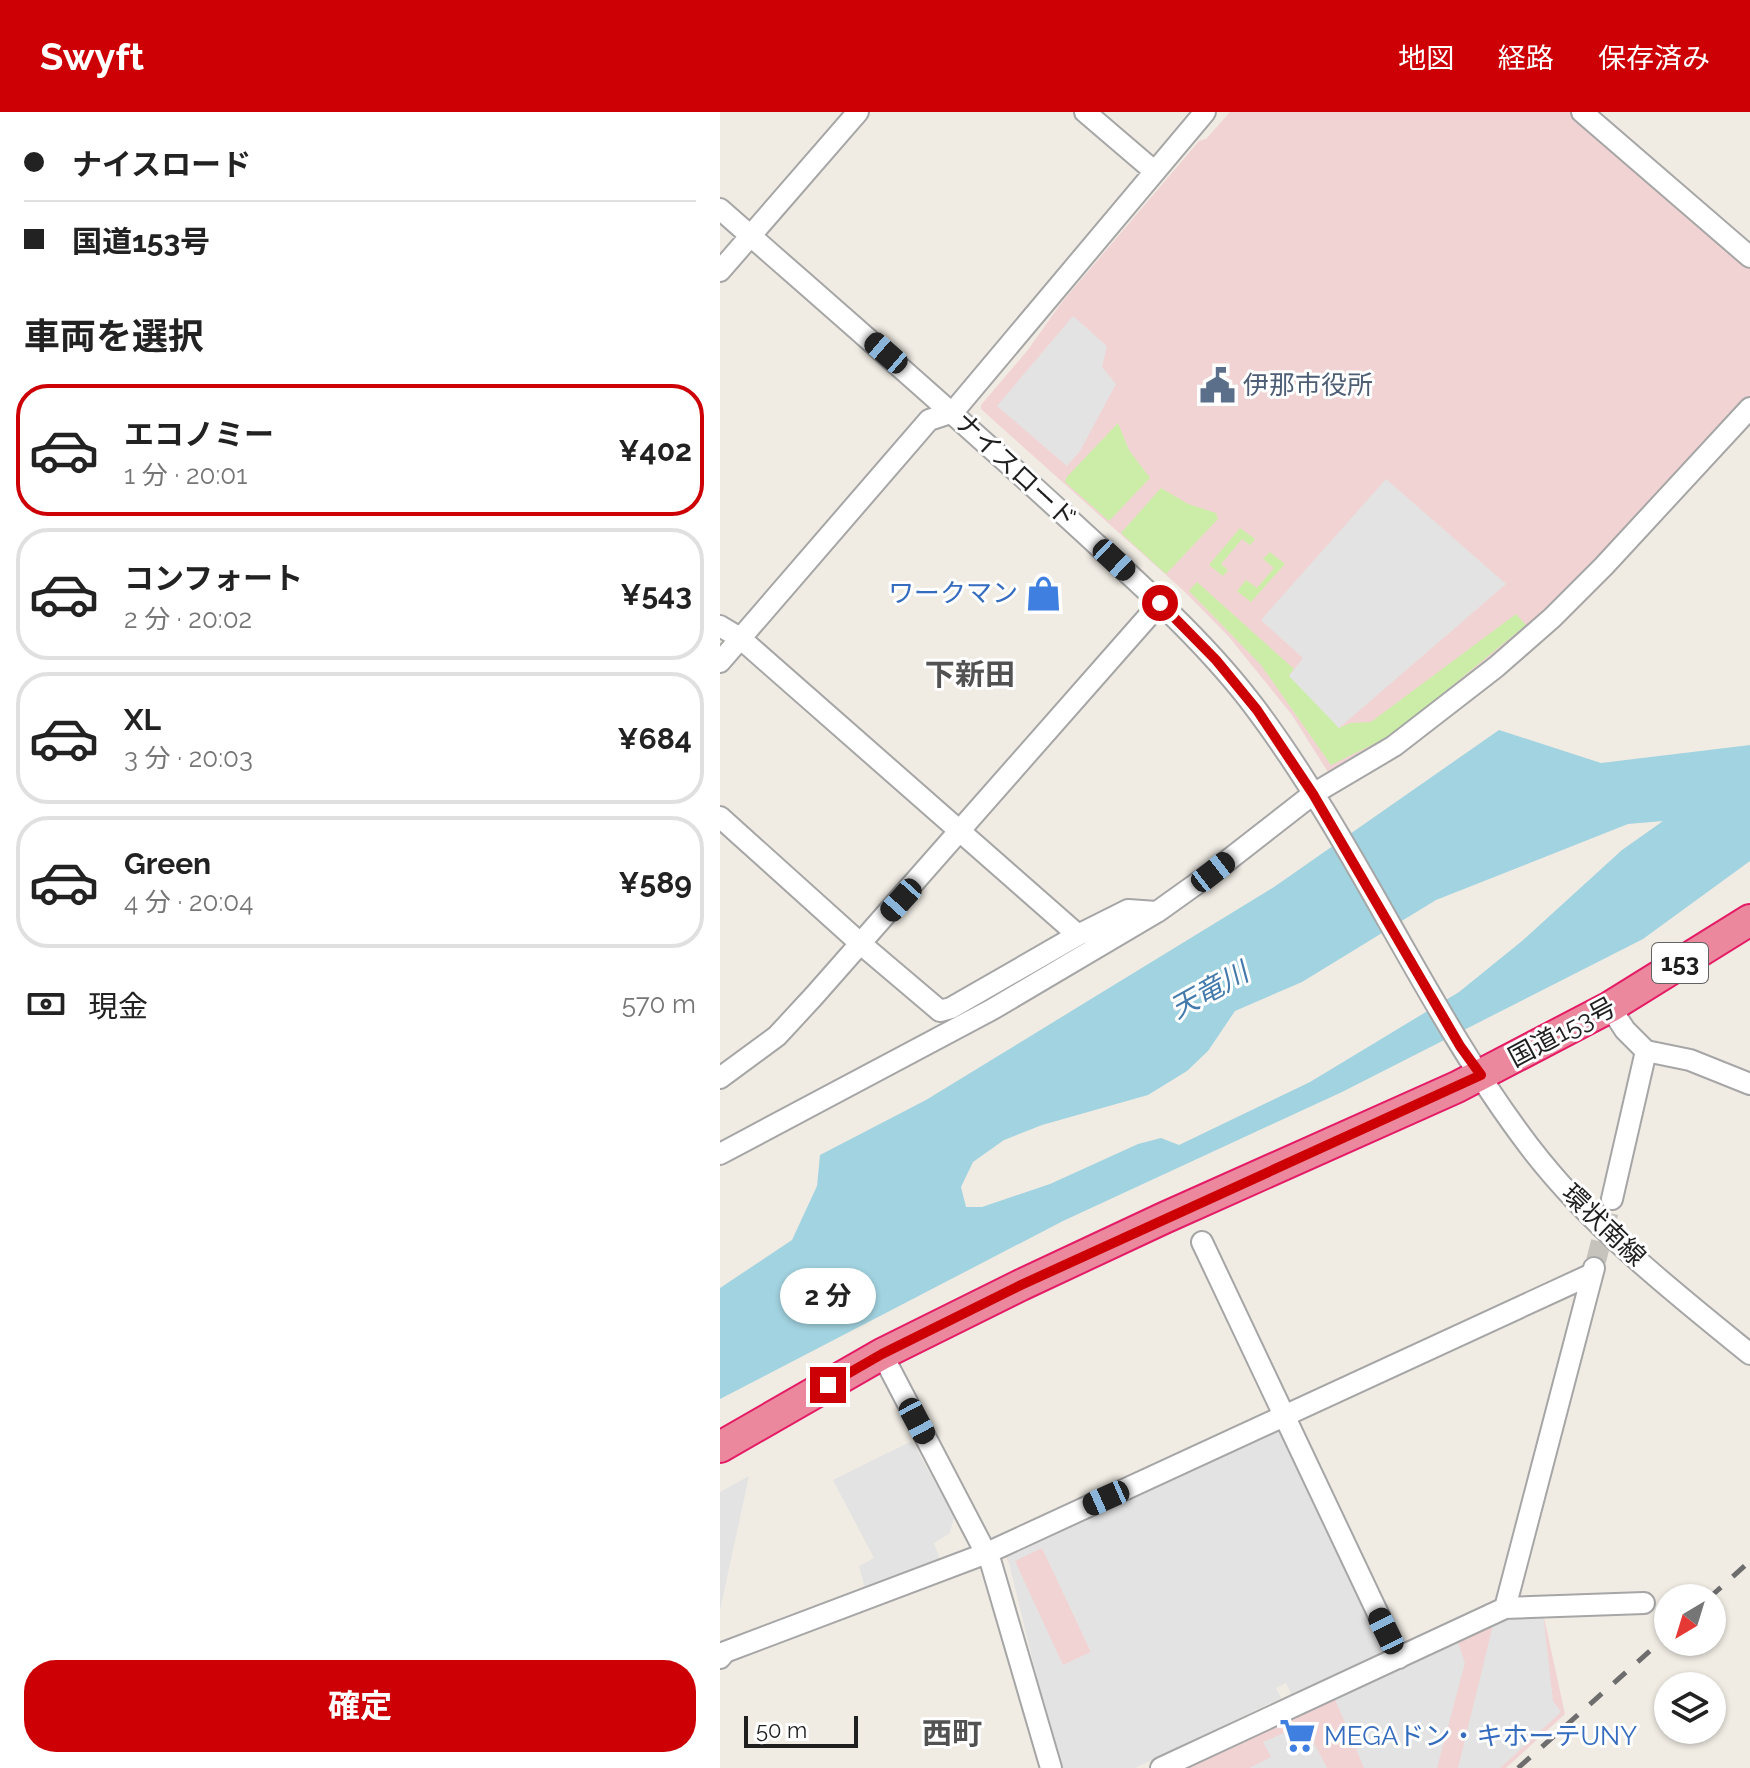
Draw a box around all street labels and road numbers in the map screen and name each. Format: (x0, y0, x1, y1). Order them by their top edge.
street label: ナイスロード (949, 406, 1083, 534)
road number: 153 (1652, 943, 1708, 983)
street label: 国道153号 (1503, 991, 1621, 1073)
street label: 環状南線 (1556, 1178, 1652, 1272)

